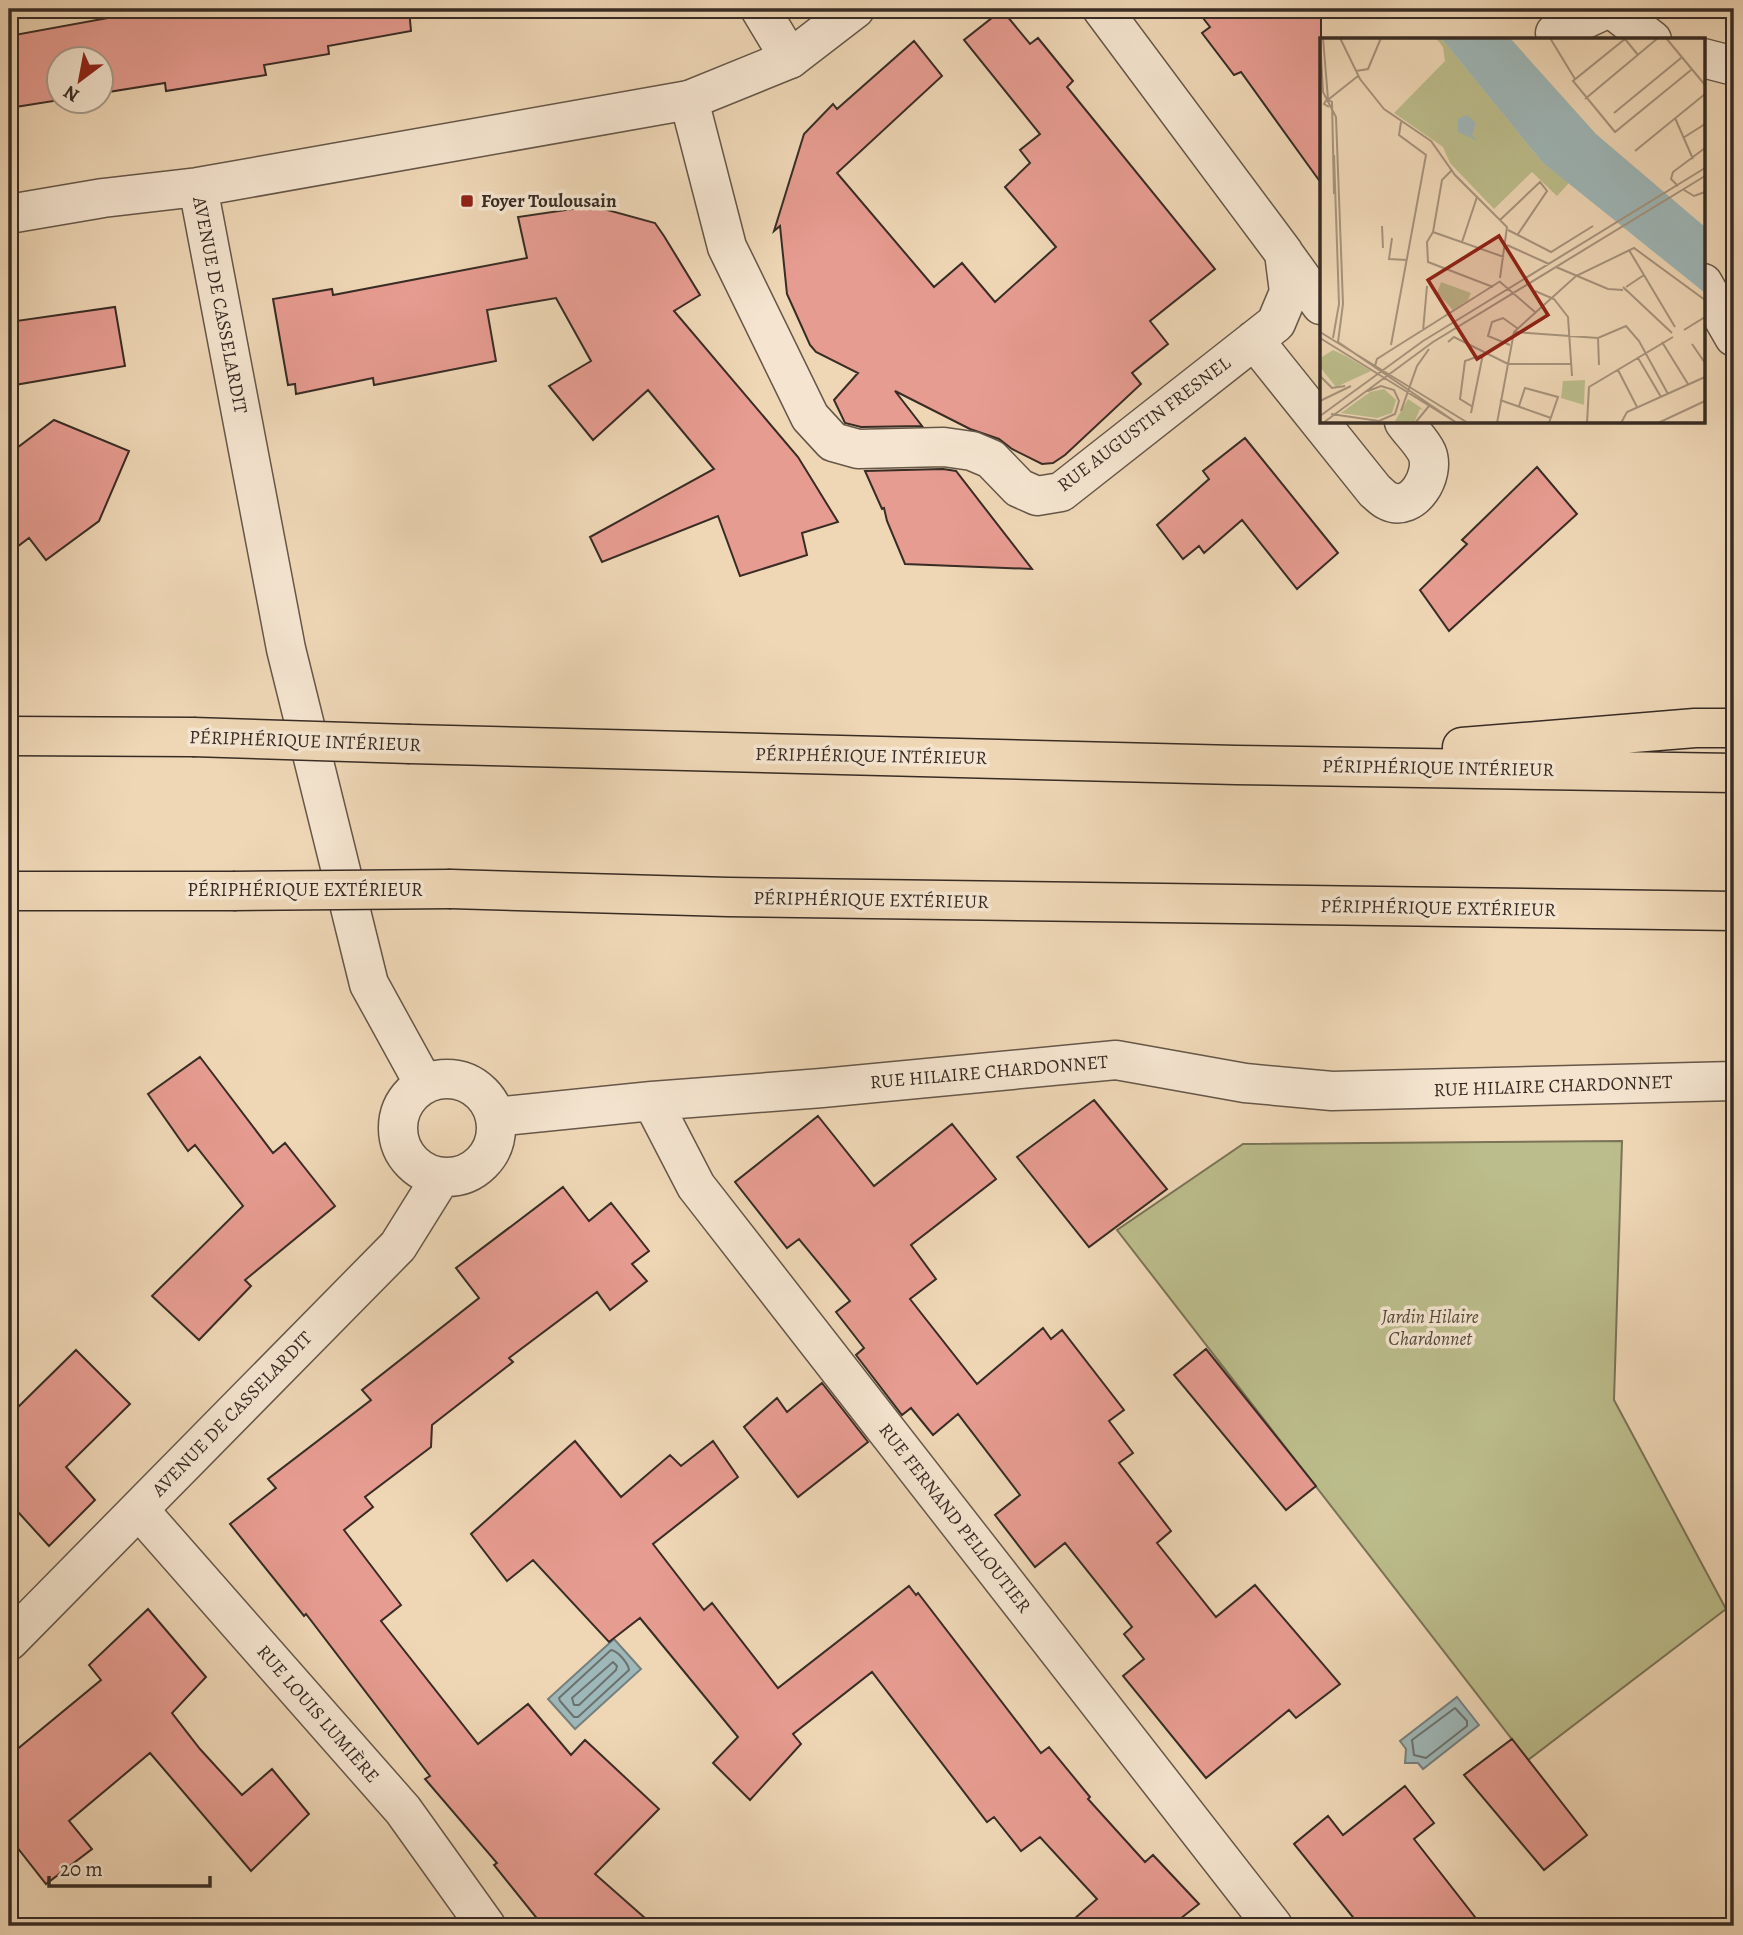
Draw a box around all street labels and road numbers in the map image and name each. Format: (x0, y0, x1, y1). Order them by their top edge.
street label: AVENUE DE CASSELARDIT (186, 193, 254, 416)
street label: RUE AUGUSTIN FRESNEL (1052, 350, 1236, 498)
street label: PÉRIPHÉRIQUE INTÉRIEUR (189, 724, 422, 758)
street label: PÉRIPHÉRIQUE INTÉRIEUR (755, 741, 988, 771)
street label: PÉRIPHÉRIQUE INTÉRIEUR (1322, 753, 1555, 783)
street label: PÉRIPHÉRIQUE EXTÉRIEUR (187, 877, 423, 903)
street label: PÉRIPHÉRIQUE EXTÉRIEUR (753, 885, 989, 915)
street label: PÉRIPHÉRIQUE EXTÉRIEUR (1320, 893, 1556, 923)
street label: RUE HILAIRE CHARDONNET (869, 1049, 1110, 1095)
street label: RUE HILAIRE CHARDONNET (1433, 1069, 1674, 1103)
street label: AVENUE DE CASSELARDIT (145, 1325, 318, 1503)
street label: RUE FERNAND PELLOUTIER (873, 1418, 1037, 1618)
street label: RUE LOUIS LUMIÈRE (251, 1639, 385, 1789)

